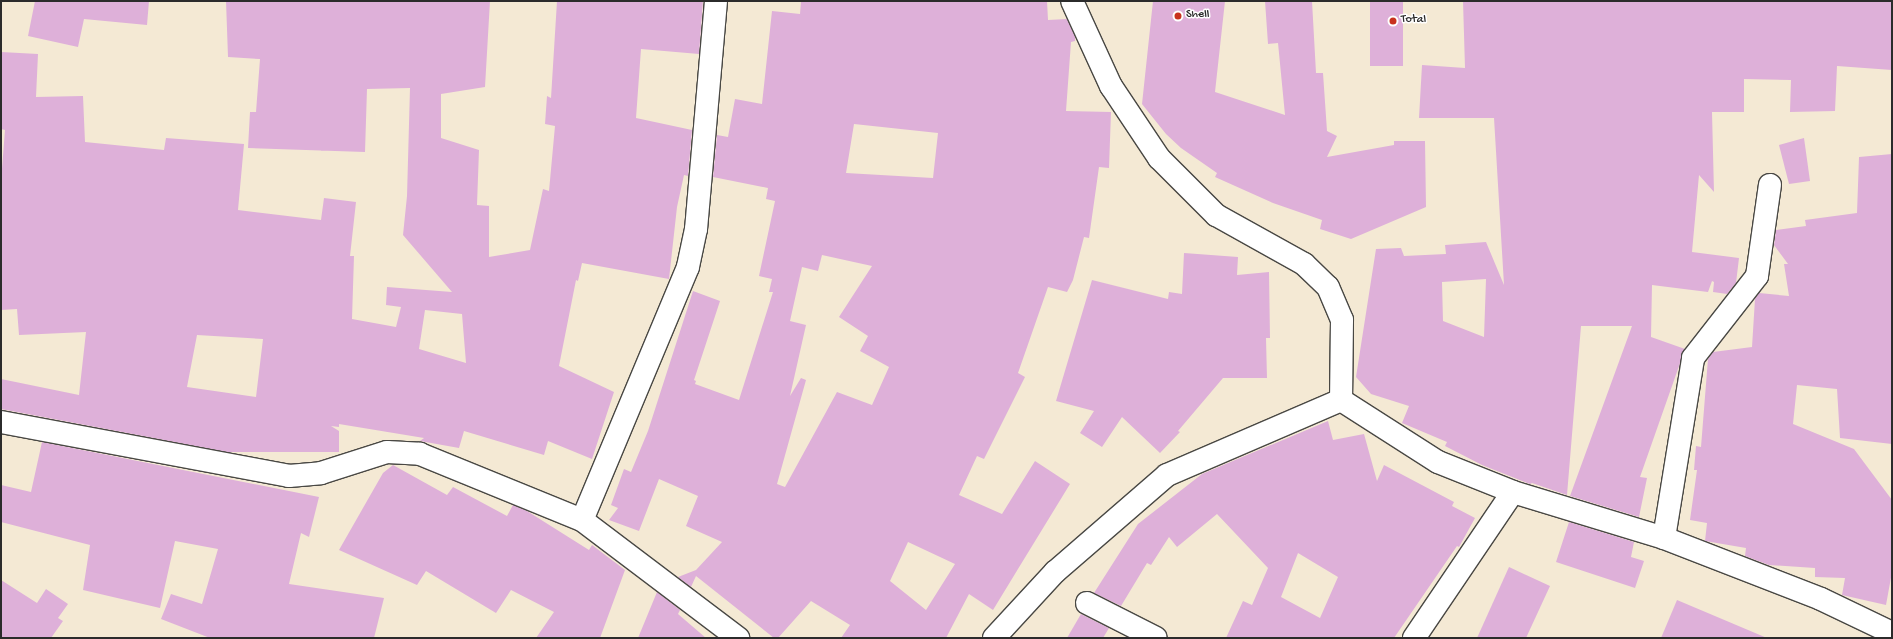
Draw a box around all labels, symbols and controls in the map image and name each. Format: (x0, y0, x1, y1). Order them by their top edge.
place label: Shell (1186, 9, 1209, 23)
marker: Shell (1173, 11, 1183, 21)
place label: Total (1401, 14, 1426, 28)
marker: Total (1388, 16, 1398, 26)

